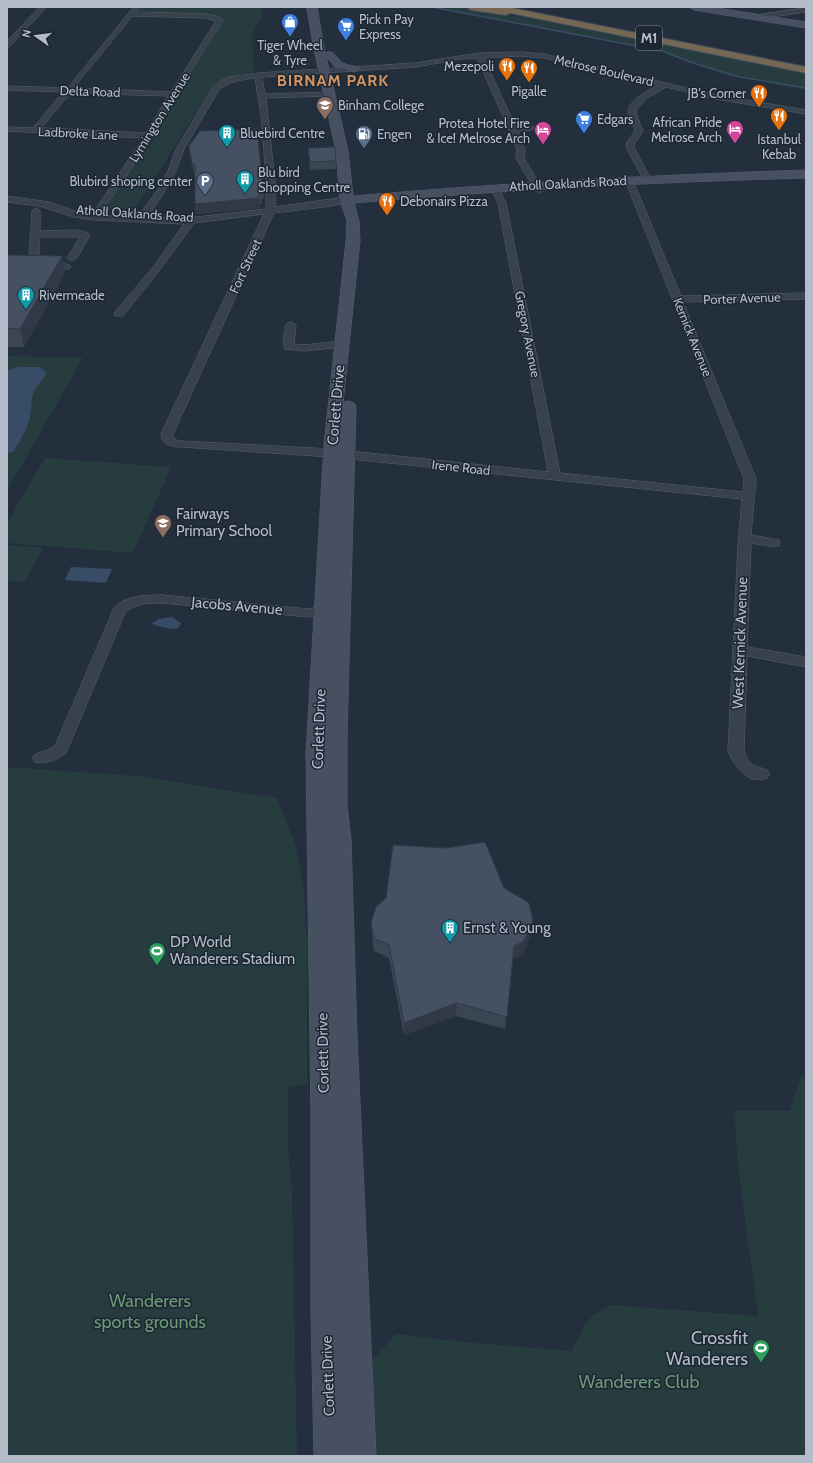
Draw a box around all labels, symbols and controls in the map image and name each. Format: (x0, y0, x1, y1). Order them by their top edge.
place label: Pick n Pay Express (359, 11, 414, 42)
shop icon: Tiger Wheel & Tyre (280, 12, 300, 37)
north arrow (16, 16, 56, 56)
supermarket icon: Pick n Pay Express (336, 16, 356, 41)
road number: M1 (636, 26, 662, 50)
text: N (19, 28, 34, 39)
place label: Tiger Wheel & Tyre (257, 37, 323, 68)
street label: Melrose Boulevard (553, 51, 655, 89)
restaurant icon: Mezepoli (497, 56, 517, 81)
place label: Mezepoli (444, 58, 494, 74)
restaurant icon: Pigalle (519, 58, 539, 83)
street label: Lymington Avenue (125, 69, 193, 165)
district label: BIRNAM PARK (277, 71, 389, 90)
street label: Delta Road (59, 82, 121, 100)
place label: Pigalle (511, 83, 547, 99)
restaurant icon: JB's Corner (749, 83, 769, 108)
place label: JB's Corner (686, 85, 747, 101)
school or university icon: Binham College (315, 95, 335, 120)
place label: Binham College (338, 97, 424, 113)
restaurant icon: Istanbul Kebab (769, 106, 789, 131)
supermarket icon: Edgars (574, 109, 594, 134)
place label: Edgars (597, 111, 634, 127)
place label: African Pride Melrose Arch (651, 114, 722, 145)
place label: Protea Hotel Fire & Ice! Melrose Arch (426, 115, 530, 146)
hotel icon: African Pride Melrose Arch (725, 119, 745, 144)
hotel icon: Protea Hotel Fire & Ice! Melrose Arch (533, 120, 553, 145)
street label: Ladbroke Lane (38, 123, 119, 143)
building icon: Bluebird Centre (217, 123, 237, 148)
fuel station icon: Engen (354, 124, 374, 149)
place label: Bluebird Centre (240, 125, 325, 141)
place label: Engen (377, 126, 412, 142)
place label: Istanbul Kebab (757, 131, 801, 162)
place label: Blu bird Shopping Centre (258, 164, 351, 195)
building icon: Blu bird Shopping Centre (235, 169, 255, 194)
parking icon: Blubird shoping center (195, 171, 215, 196)
street label: Atholl Oaklands Road (509, 172, 627, 194)
place label: Blubird shoping center (69, 173, 193, 189)
restaurant icon: Debonairs Pizza (377, 191, 397, 216)
place label: Debonairs Pizza (400, 193, 488, 209)
street label: Atholl Oaklands Road (76, 201, 194, 225)
street label: Fort Street (225, 236, 265, 296)
building icon: Rivermeade (16, 285, 36, 310)
place label: Rivermeade (39, 287, 105, 303)
street label: Gregory Avenue (512, 289, 544, 379)
street label: Porter Avenue (703, 289, 781, 307)
street label: Kernick Avenue (670, 295, 716, 379)
street label: Corlett Drive (324, 364, 348, 446)
street label: Irene Road (431, 456, 491, 478)
place label: Fairways Primary School (176, 505, 273, 540)
school or university icon: Fairways Primary School (153, 513, 173, 538)
street label: West Kernick Avenue (729, 576, 751, 709)
street label: Jacobs Avenue (190, 593, 284, 619)
street label: Corlett Drive (309, 688, 329, 769)
building icon: Ernst & Young (440, 918, 460, 943)
place label: Ernst & Young (463, 919, 551, 937)
place label: DP World Wanderers Stadium (170, 933, 295, 968)
sports icon: DP World Wanderers Stadium (147, 941, 167, 966)
street label: Corlett Drive (313, 1012, 333, 1093)
park label: Wanderers sports grounds (94, 1290, 206, 1333)
place label: Crossfit Wanderers (666, 1327, 748, 1370)
street label: Corlett Drive (318, 1335, 338, 1416)
sports icon: Crossfit Wanderers (751, 1338, 771, 1363)
park label: Wanderers Club (579, 1371, 699, 1393)

